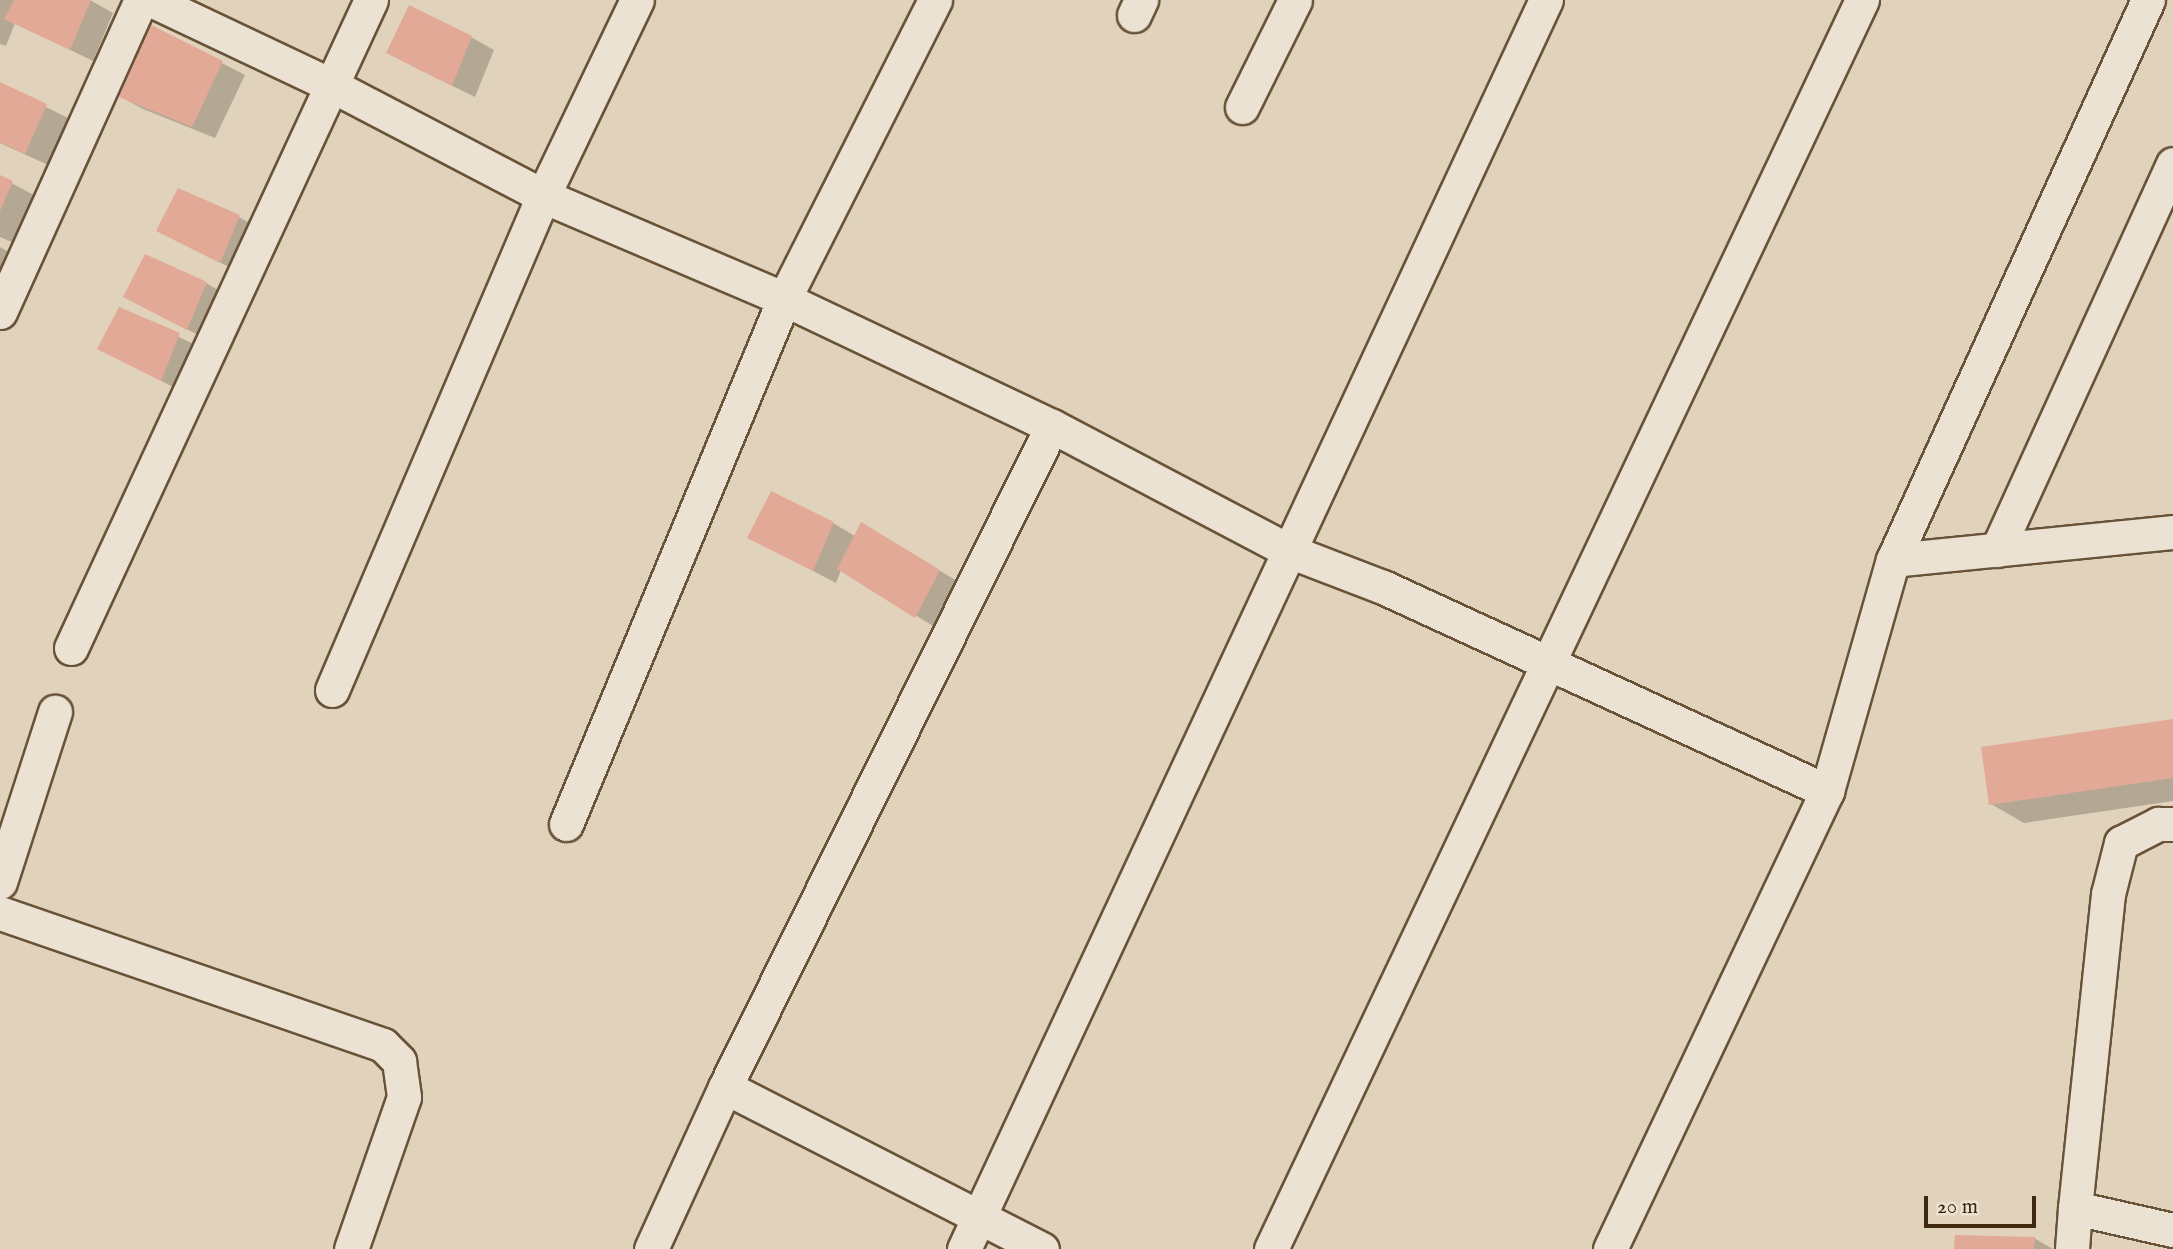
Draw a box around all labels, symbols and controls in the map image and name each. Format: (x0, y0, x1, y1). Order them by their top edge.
scale bar (1928, 1182, 2040, 1226)
text: 20 m (1937, 1194, 1978, 1221)

